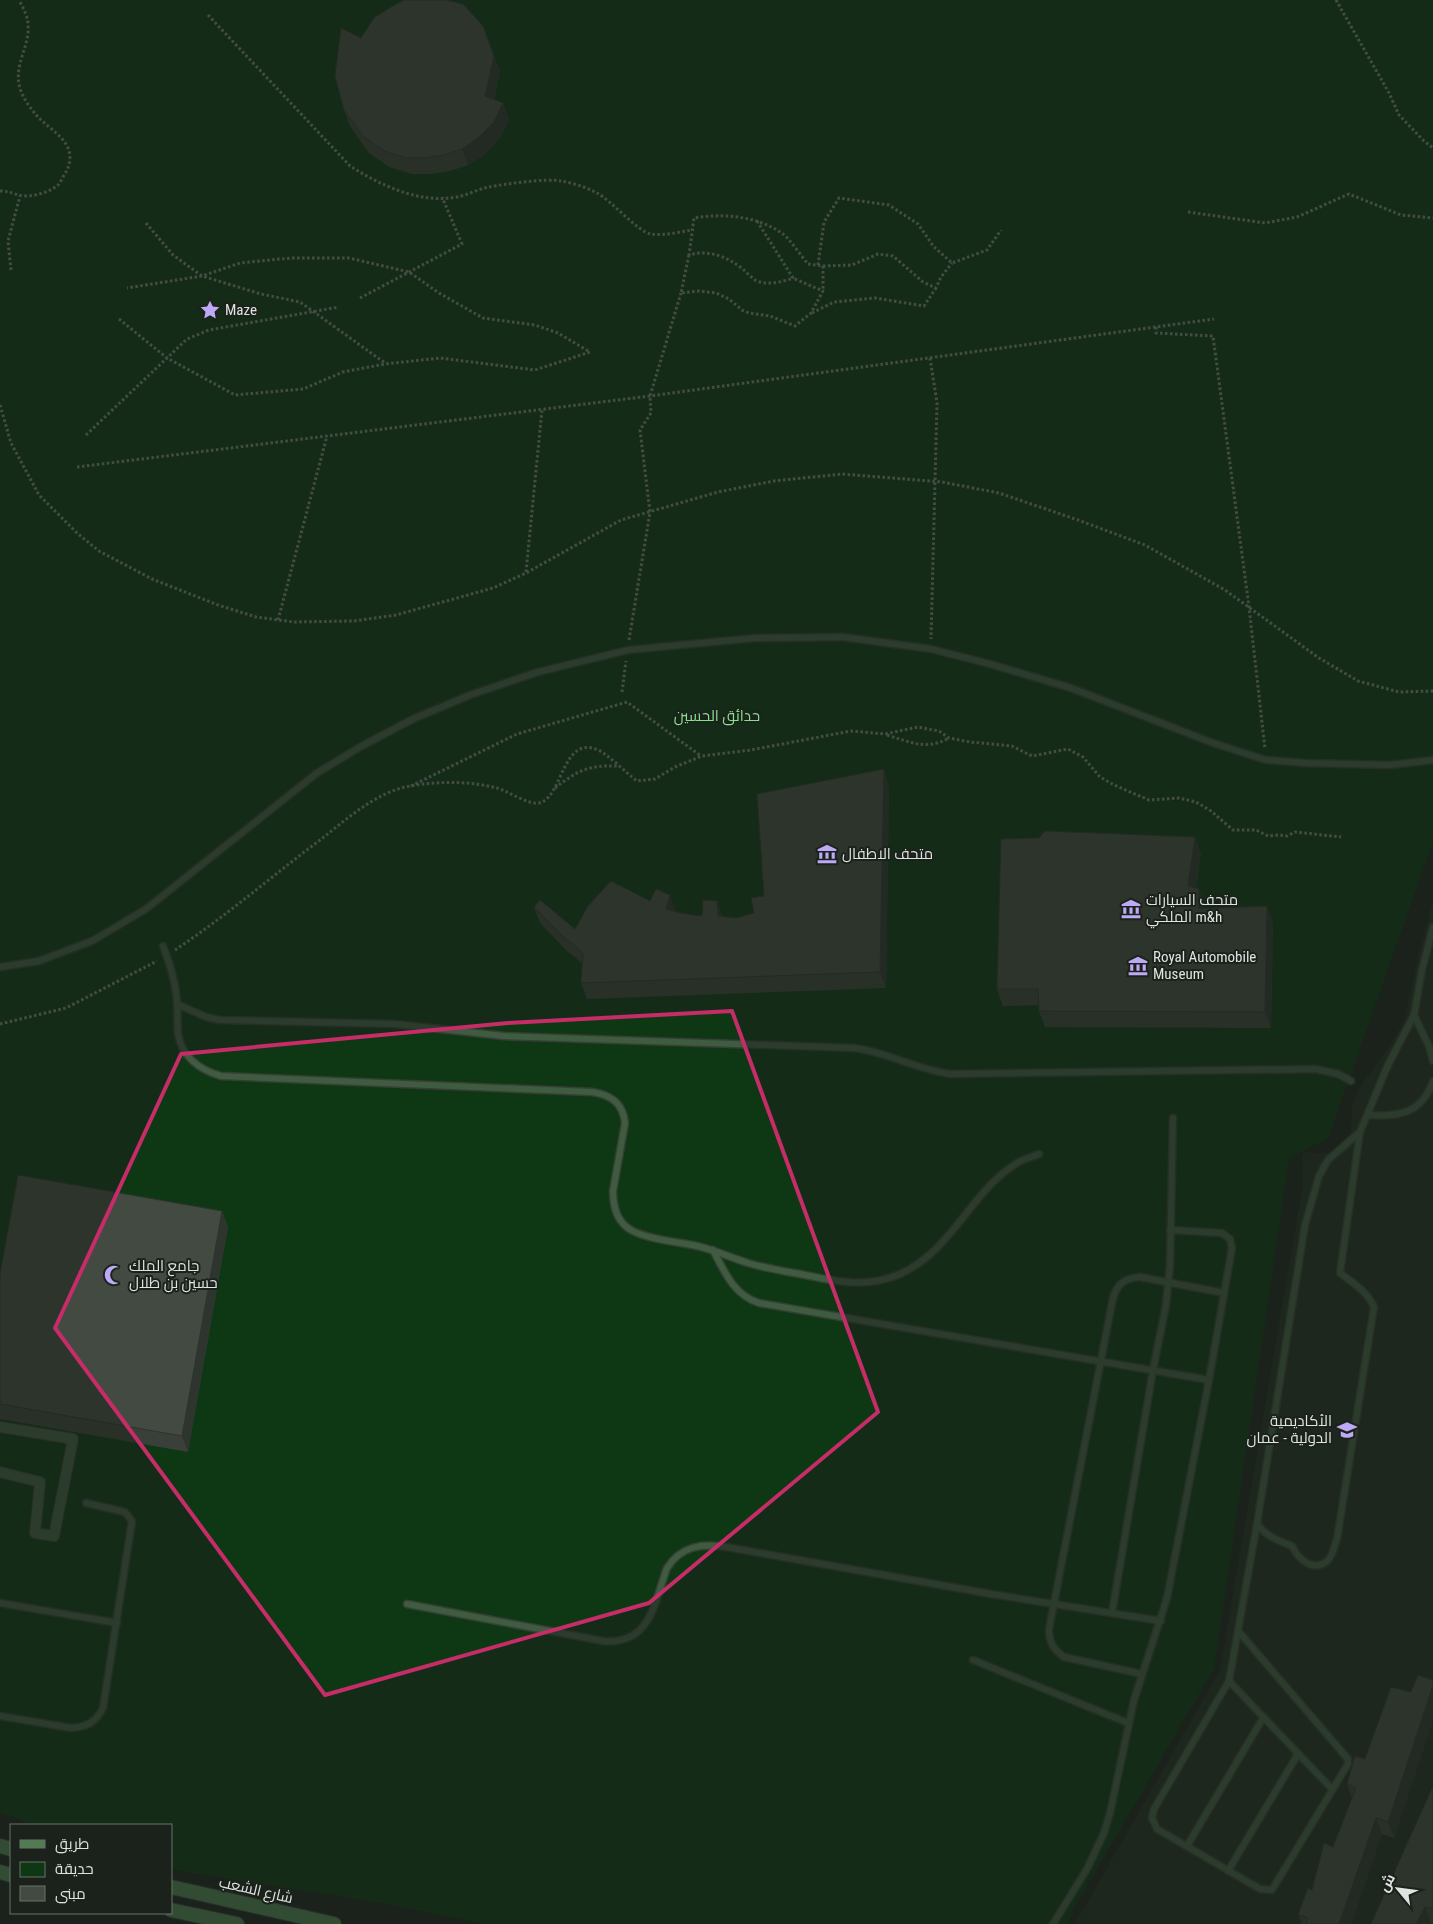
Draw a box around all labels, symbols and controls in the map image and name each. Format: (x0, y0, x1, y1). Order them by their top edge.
place icon: Maze (199, 299, 221, 321)
place label: Maze (225, 301, 257, 319)
park label: حدائق الحسين (674, 707, 760, 726)
museum icon: متحف الاطفال (816, 843, 838, 865)
place label: متحف الاطفال (842, 845, 933, 863)
place label: متحف السيارات الملكي m&h (1146, 891, 1238, 929)
museum icon: متحف السيارات الملكي m&h (1120, 898, 1142, 920)
place label: Royal Automobile Museum (1153, 948, 1256, 983)
museum icon: Royal Automobile Museum (1127, 955, 1149, 977)
place label: جامع الملك حسين بن طلال (129, 1257, 218, 1293)
mosque icon: جامع الملك حسين بن طلال (103, 1264, 125, 1286)
place label: الأكاديمية الدولية - عمان (1246, 1412, 1332, 1448)
school or university icon: الأكاديمية الدولية - عمان (1336, 1419, 1358, 1441)
legend (10, 1824, 172, 1914)
text: طريق (55, 1835, 89, 1854)
text: حديقة (55, 1860, 94, 1878)
north arrow (1373, 1864, 1423, 1914)
text: ش (1375, 1871, 1399, 1895)
street label: شارع الشعب (217, 1873, 295, 1909)
text: مبنى (55, 1885, 86, 1904)

